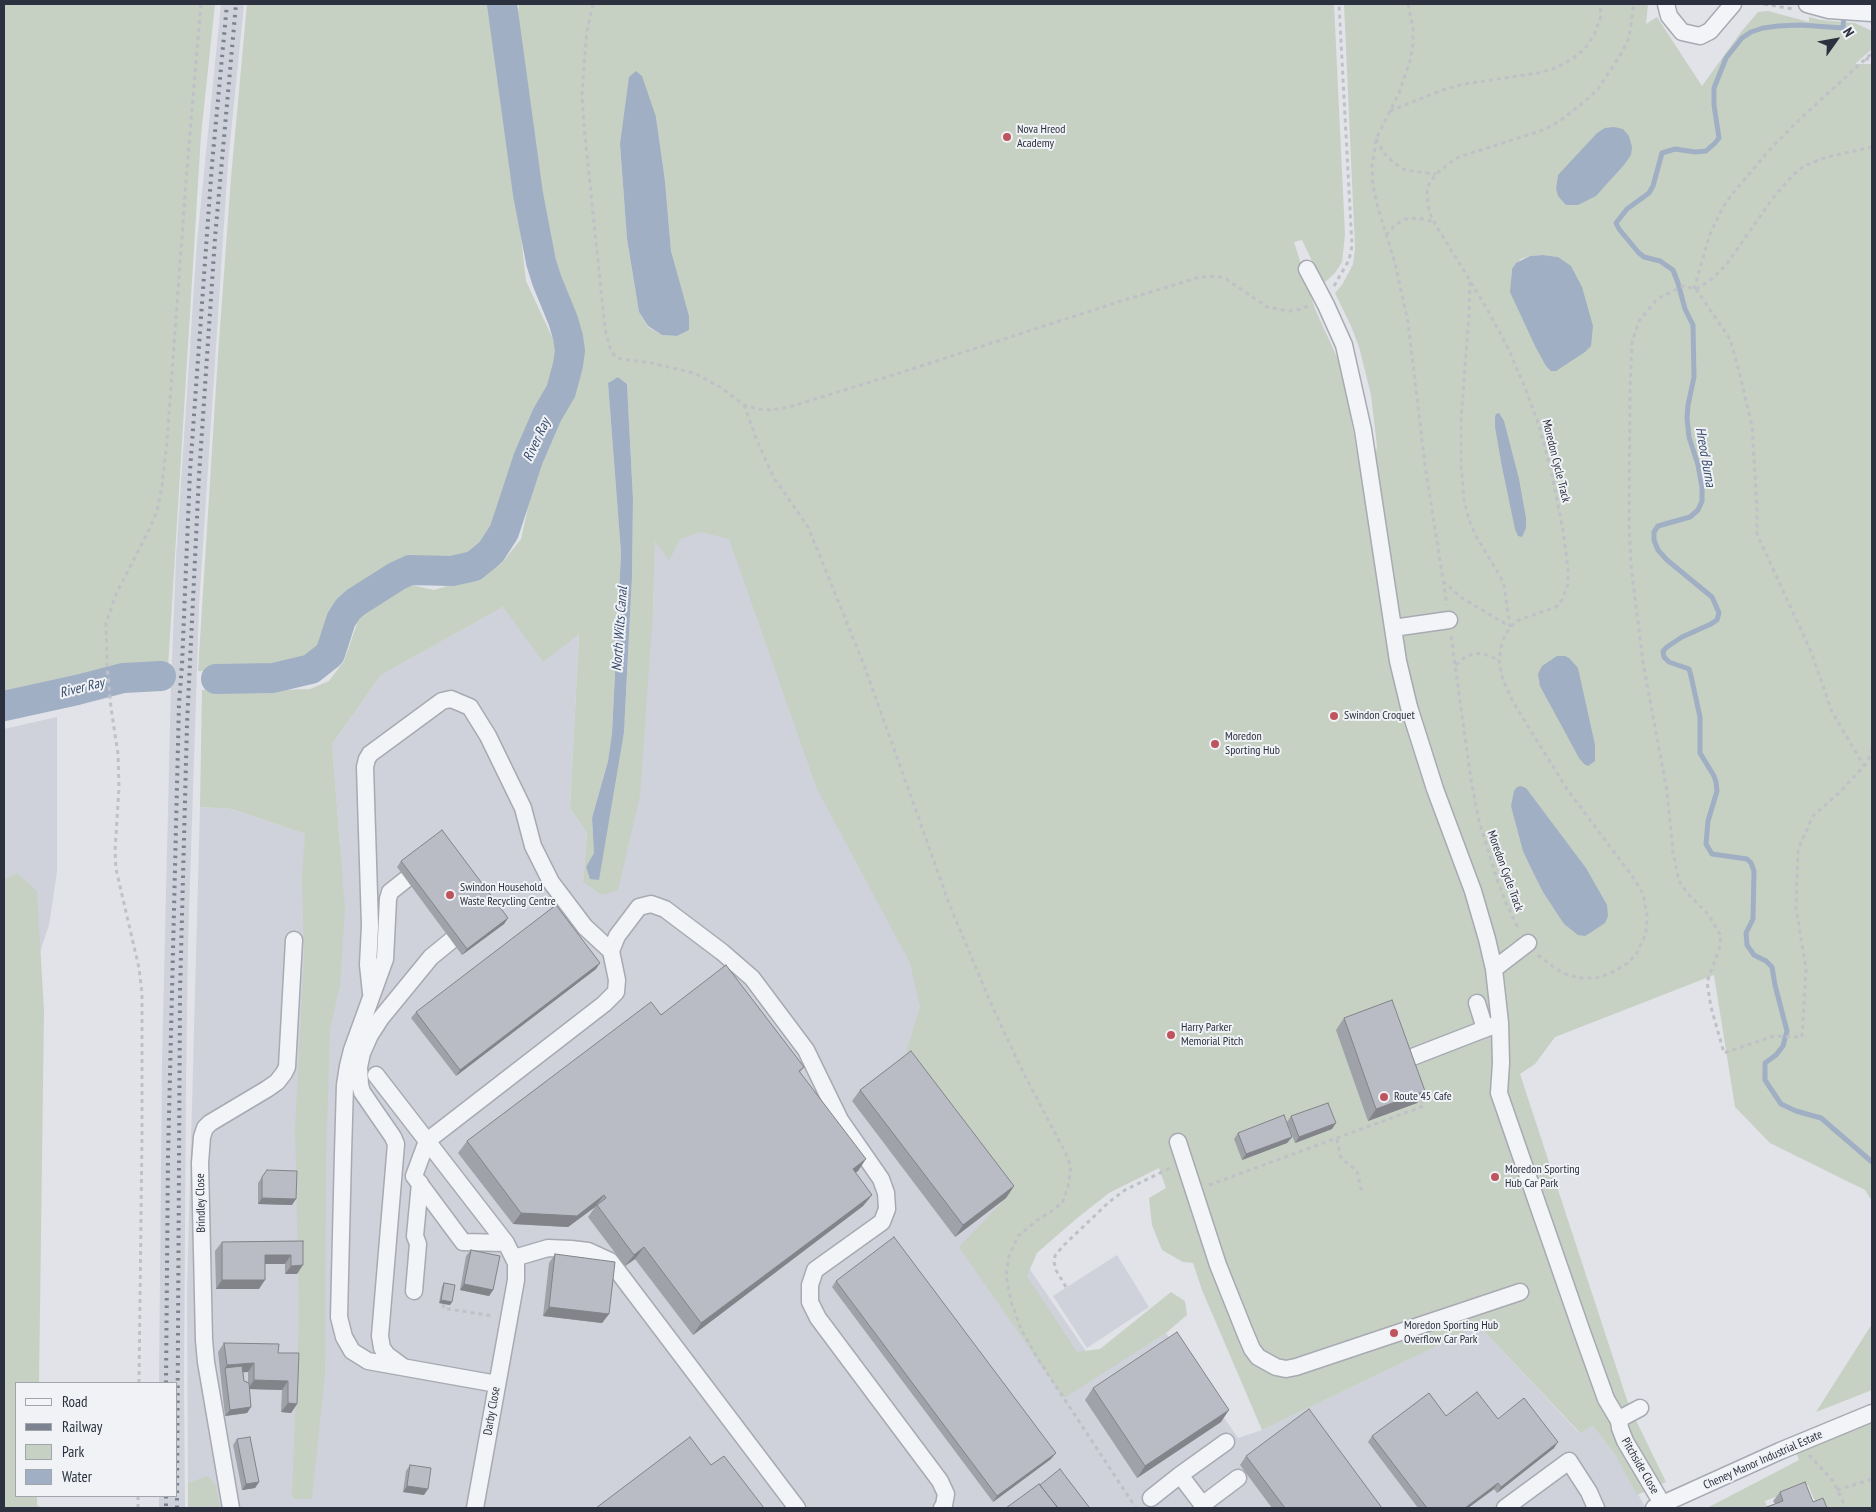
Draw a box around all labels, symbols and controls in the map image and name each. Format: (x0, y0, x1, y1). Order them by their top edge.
north arrow (1811, 15, 1861, 65)
text: N (1839, 24, 1858, 40)
place label: Nova Hreod Academy (1017, 123, 1065, 151)
marker: Nova Hreod Academy (1001, 131, 1013, 143)
water label: River Ray (520, 416, 554, 464)
street label: Moredon Cycle Track (1539, 418, 1573, 504)
water label: Hreod Burna (1691, 426, 1719, 488)
water label: North Wilts Canal (609, 586, 631, 672)
water label: River Ray (58, 674, 106, 702)
place label: Swindon Croquet (1344, 709, 1415, 723)
marker: Swindon Croquet (1328, 710, 1340, 722)
place label: Moredon Sporting Hub (1225, 730, 1280, 758)
marker: Moredon Sporting Hub (1209, 738, 1221, 750)
street label: Moredon Cycle Track (1484, 829, 1526, 913)
place label: Swindon Household Waste Recycling Centre (460, 881, 556, 909)
marker: Swindon Household Waste Recycling Centre (444, 889, 456, 901)
place label: Harry Parker Memorial Pitch (1181, 1021, 1243, 1049)
marker: Harry Parker Memorial Pitch (1165, 1029, 1177, 1041)
place label: Route 45 Cafe (1394, 1090, 1452, 1104)
marker: Route 45 Cafe (1378, 1091, 1390, 1103)
place label: Moredon Sporting Hub Car Park (1505, 1163, 1580, 1191)
marker: Moredon Sporting Hub Car Park (1489, 1171, 1501, 1183)
street label: Brindley Close (193, 1173, 209, 1233)
place label: Moredon Sporting Hub Overflow Car Park (1404, 1319, 1498, 1347)
marker: Moredon Sporting Hub Overflow Car Park (1388, 1327, 1400, 1339)
legend (15, 1382, 178, 1497)
street label: Darby Close (481, 1386, 503, 1436)
text: Road (62, 1392, 88, 1411)
text: Railway (62, 1417, 102, 1436)
street label: Cheney Manor Industrial Estate (1701, 1427, 1825, 1493)
street label: Pitchside Close (1618, 1435, 1662, 1497)
text: Park (62, 1442, 84, 1461)
text: Water (62, 1467, 92, 1486)

